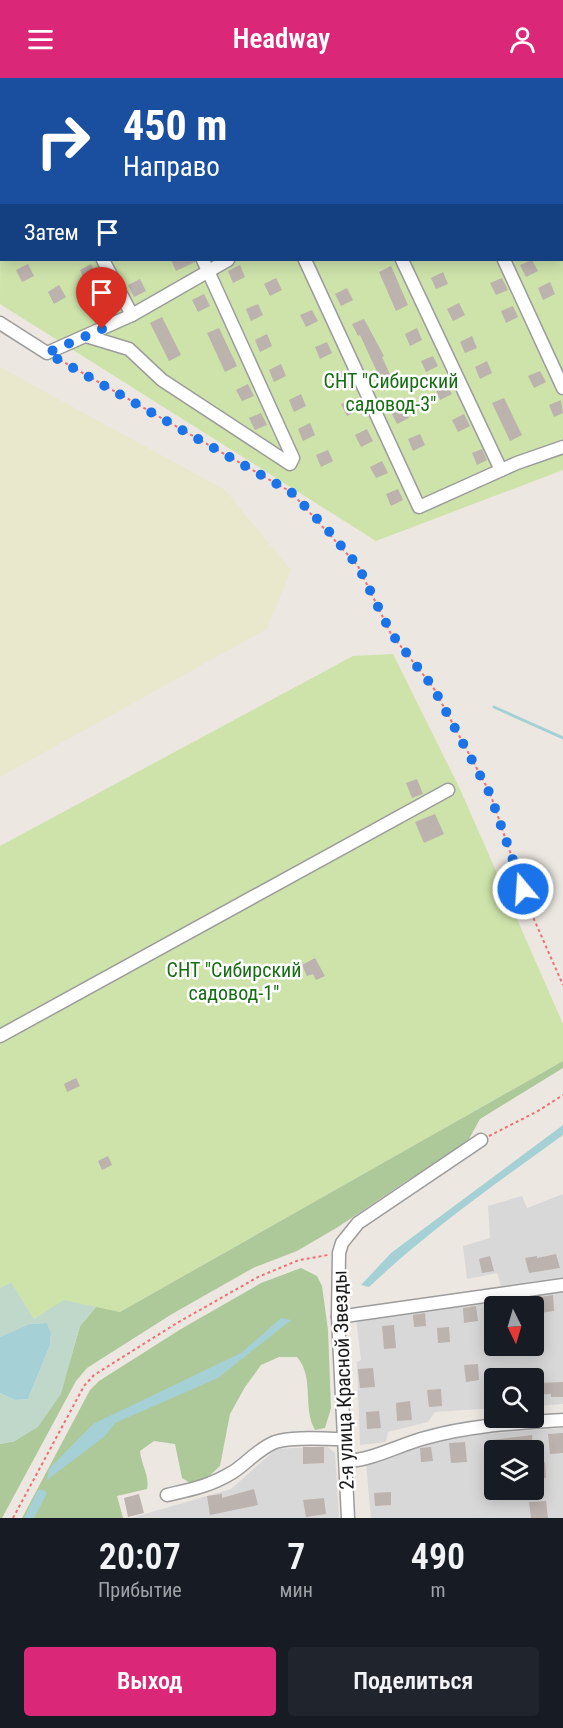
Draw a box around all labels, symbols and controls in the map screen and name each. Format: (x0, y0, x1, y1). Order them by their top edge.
icon: menu (24, 23, 57, 56)
text: Headway (233, 23, 330, 55)
icon: person (506, 23, 539, 56)
text: 450 m (123, 101, 228, 150)
icon: right (24, 102, 102, 180)
text: Направо (123, 151, 220, 183)
icon: arrive (91, 216, 124, 249)
text: Затем (24, 220, 79, 245)
pin (76, 267, 127, 329)
icon: arrive (85, 276, 118, 309)
park label: СНТ "Сибирский садовод-3" (324, 369, 458, 416)
position arrow (491, 857, 555, 921)
park label: СНТ "Сибирский садовод-1" (167, 958, 301, 1005)
street label: 2-я улица Красной Звезды (327, 1270, 359, 1490)
north arrow (484, 1296, 544, 1356)
map controls (484, 1296, 544, 1500)
button: search (484, 1368, 544, 1428)
button: layers (484, 1440, 544, 1500)
text: 20:07 (99, 1536, 181, 1578)
text: 7 (287, 1536, 305, 1578)
text: 490 (411, 1536, 465, 1578)
text: Прибытие (98, 1578, 182, 1602)
text: мин (280, 1578, 313, 1602)
text: m (430, 1578, 445, 1602)
button: Выход (24, 1647, 276, 1716)
button: Поделиться (288, 1647, 539, 1716)

